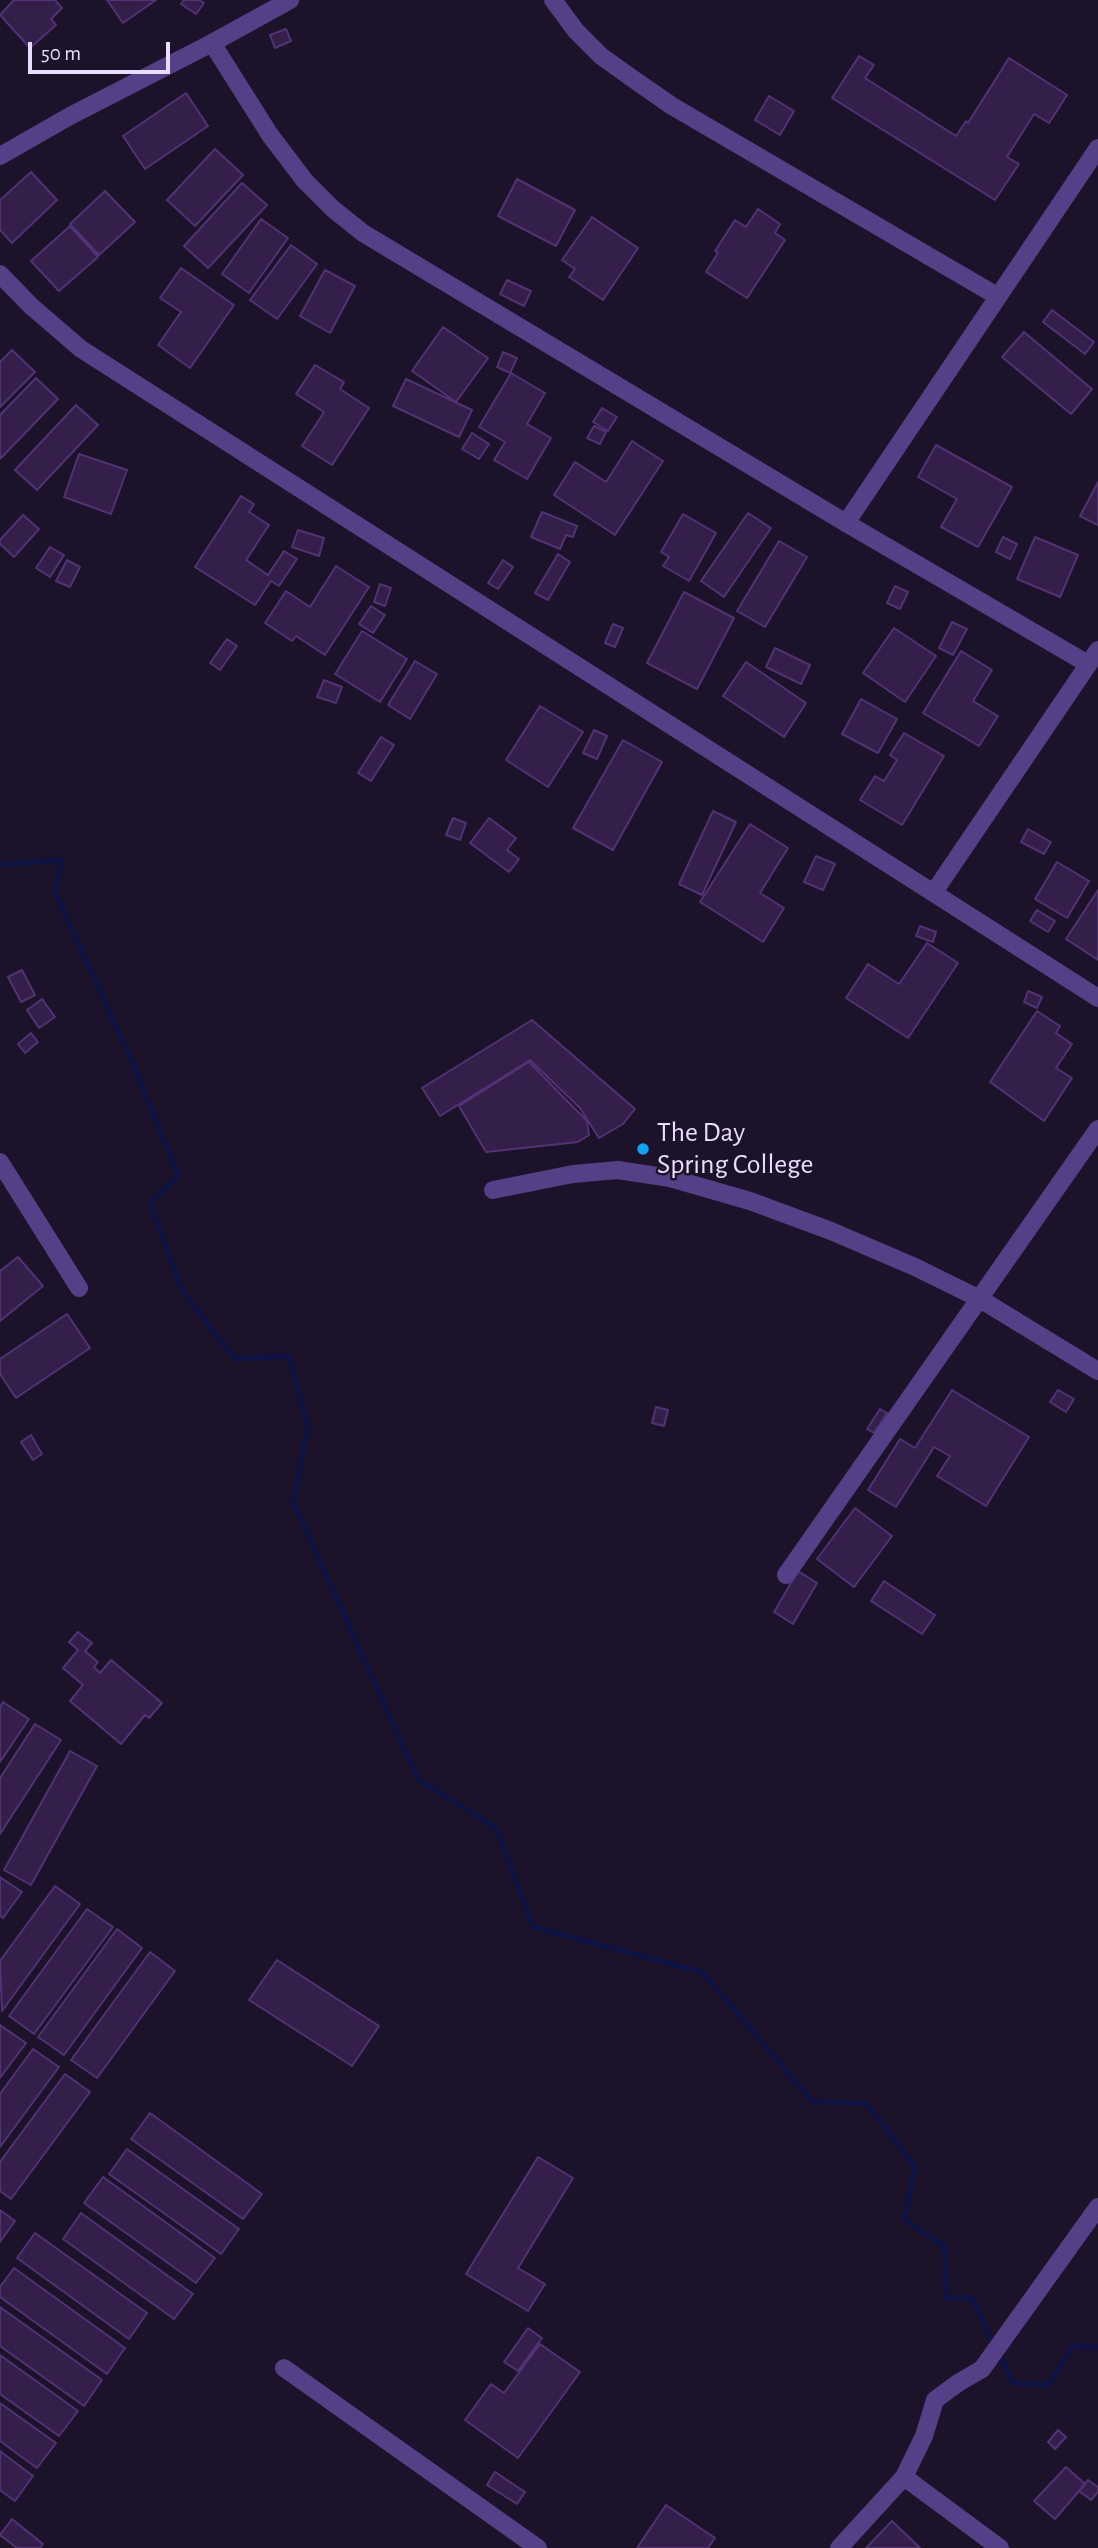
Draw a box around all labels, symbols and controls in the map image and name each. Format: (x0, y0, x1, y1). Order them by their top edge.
scale bar (32, 28, 173, 72)
text: 50 m (41, 43, 81, 64)
place label: The Day Spring College (657, 1116, 813, 1182)
marker: The Day Spring College (635, 1141, 651, 1157)

